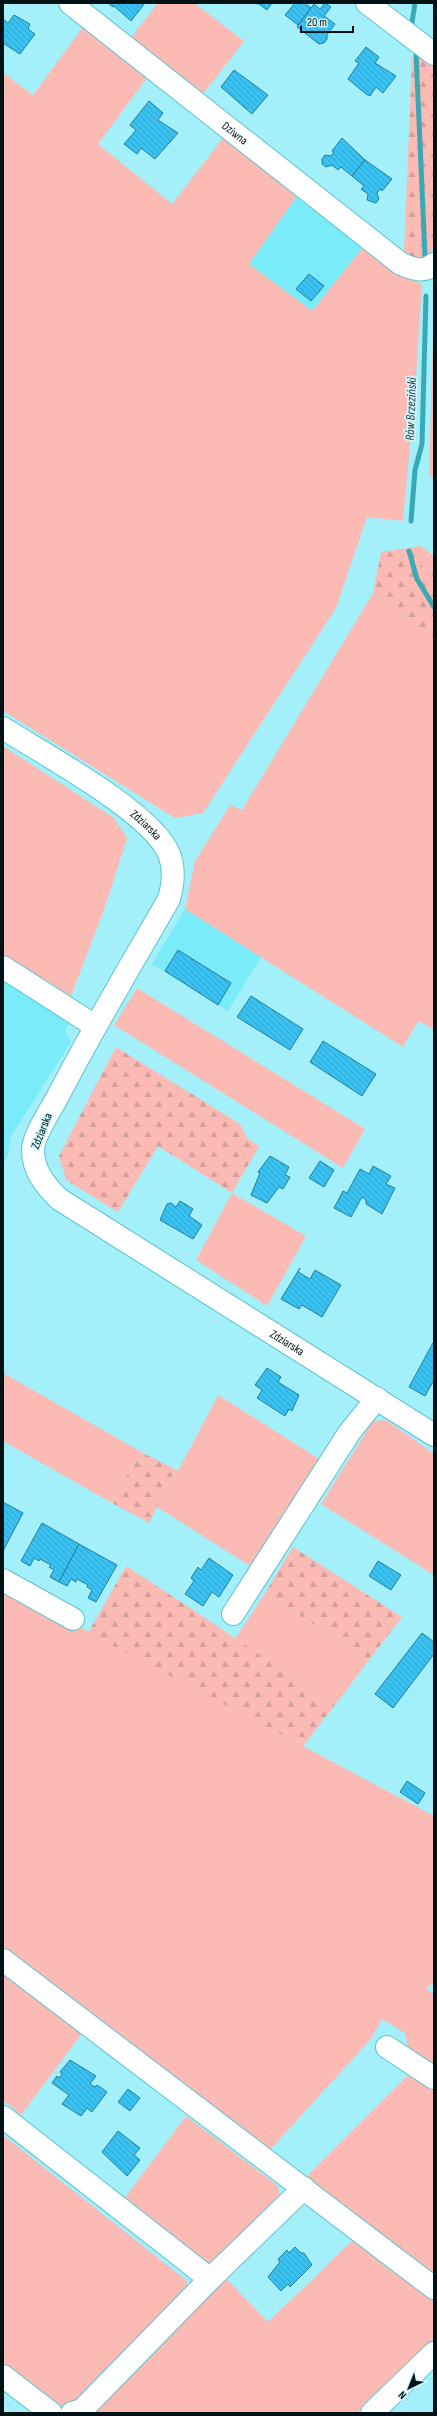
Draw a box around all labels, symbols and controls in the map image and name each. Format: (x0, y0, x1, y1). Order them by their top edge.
scale bar (301, 8, 353, 34)
text: 20 m (307, 15, 327, 30)
street label: Dziwna (219, 118, 251, 148)
water label: Rów Brzeziński (402, 377, 420, 441)
street label: Zdziarska (127, 806, 165, 843)
street label: Zdziarska (28, 1110, 56, 1151)
street label: Zdziarska (267, 1326, 307, 1359)
north arrow (389, 2368, 429, 2408)
text: N (396, 2388, 409, 2402)

